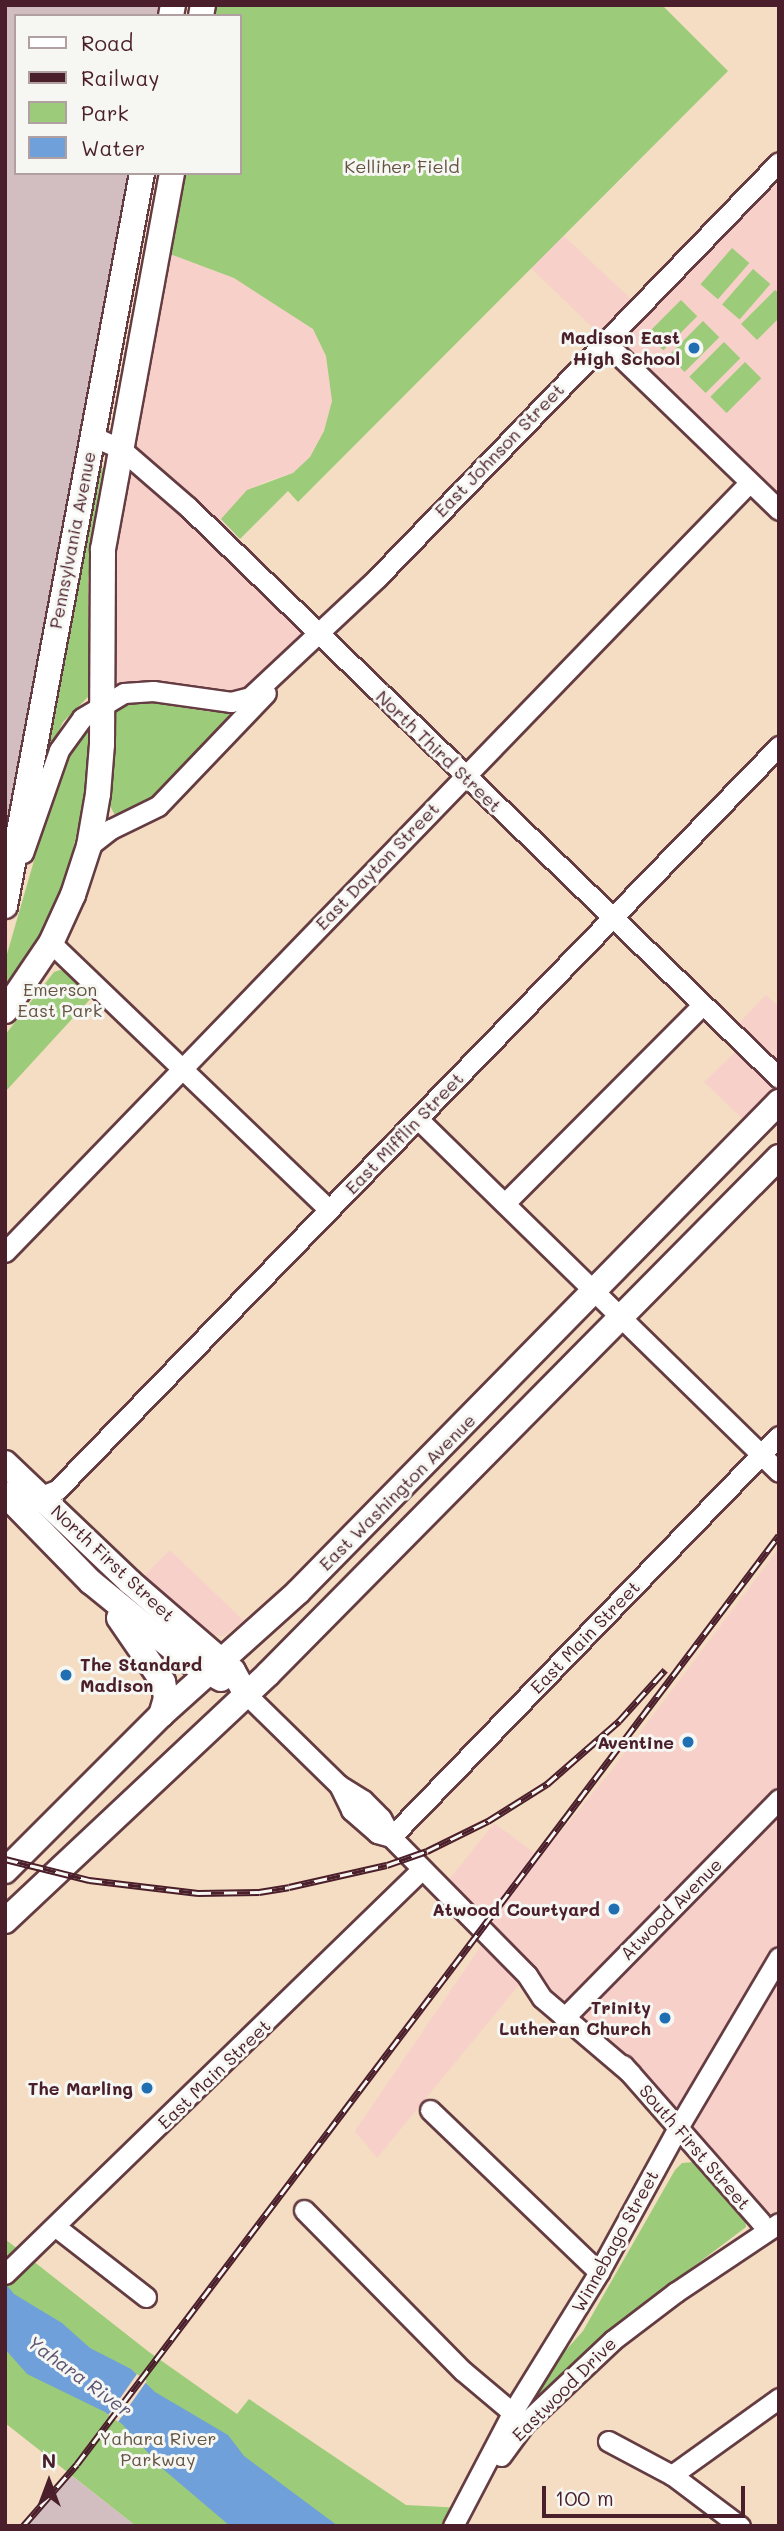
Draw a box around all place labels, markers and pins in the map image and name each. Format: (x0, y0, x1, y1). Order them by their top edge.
place label: Madison East High School (560, 327, 680, 370)
marker: Madison East High School (686, 340, 702, 356)
place label: The Standard Madison (80, 1654, 202, 1696)
marker: The Standard Madison (58, 1667, 74, 1683)
place label: Aventine (597, 1731, 674, 1753)
marker: Aventine (680, 1734, 696, 1750)
place label: Atwood Courtyard (432, 1898, 600, 1920)
marker: Atwood Courtyard (606, 1901, 622, 1917)
place label: Trinity Lutheran Church (499, 1997, 651, 2039)
marker: Trinity Lutheran Church (657, 2010, 673, 2026)
place label: The Marling (28, 2077, 133, 2099)
marker: The Marling (139, 2080, 155, 2096)

